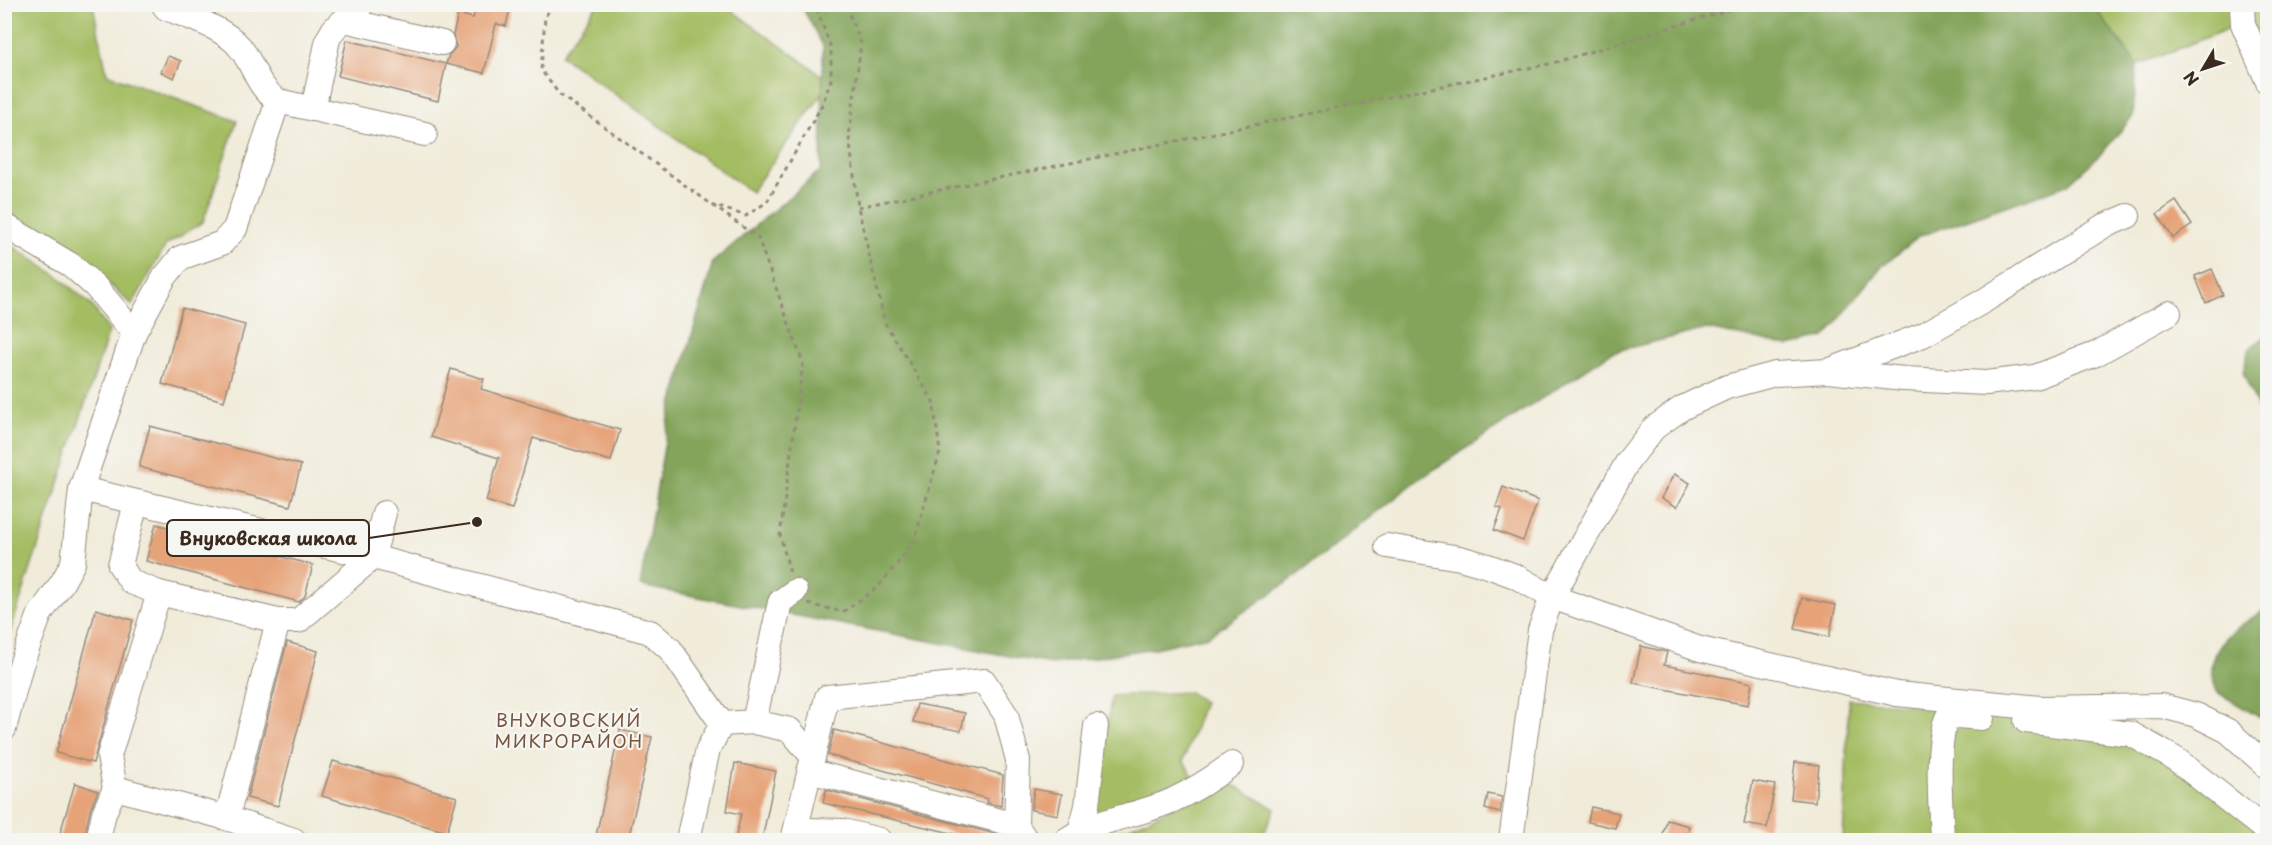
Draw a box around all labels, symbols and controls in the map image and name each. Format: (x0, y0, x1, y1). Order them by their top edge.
north arrow (2173, 39, 2233, 99)
text: N (2177, 67, 2204, 92)
callout: Внуковская школа (167, 520, 369, 556)
text: Внуковская школа (179, 524, 357, 551)
district label: ВНУКОВСКИЙ МИКРОРАЙОН (494, 706, 644, 754)

